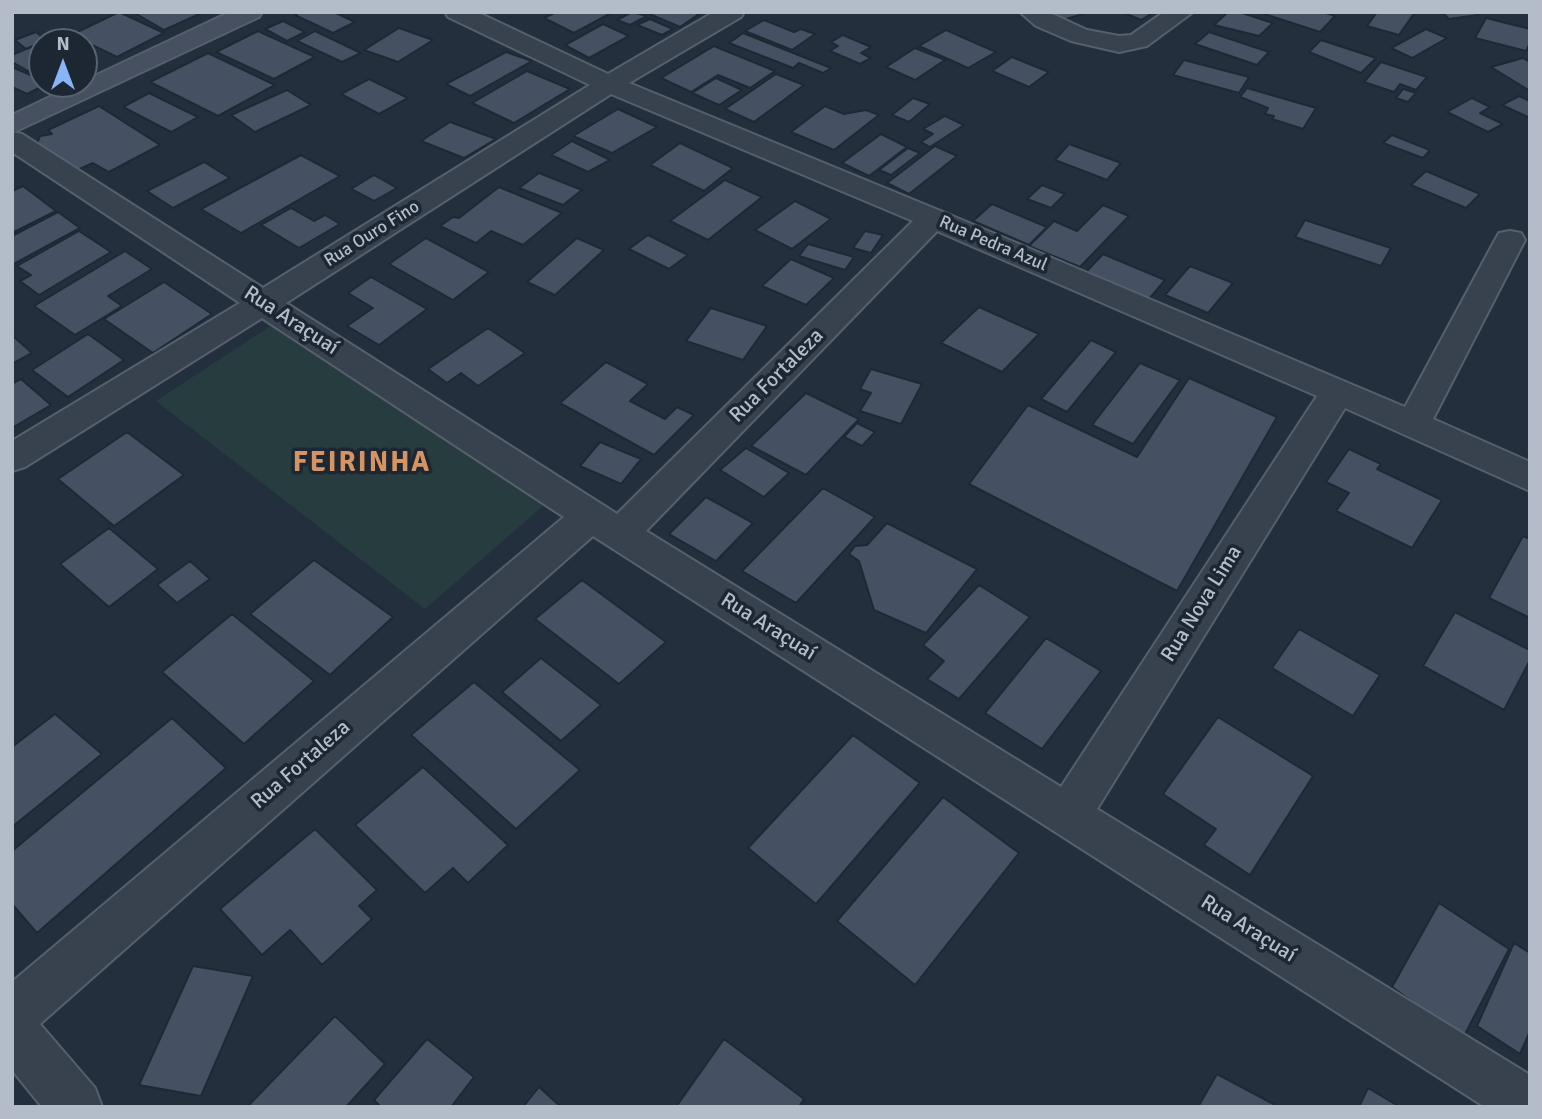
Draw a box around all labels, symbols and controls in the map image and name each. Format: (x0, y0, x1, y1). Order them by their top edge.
north arrow (28, 28, 98, 98)
text: N (56, 32, 70, 56)
street label: Rua Ouro Fino (320, 196, 424, 272)
street label: Rua Pedra Azul (936, 212, 1050, 276)
street label: Rua Araçuaí (239, 281, 343, 361)
street label: Rua Fortaleza (725, 324, 829, 428)
district label: FEIRINHA (294, 447, 430, 481)
street label: Rua Nova Lima (1156, 541, 1248, 667)
street label: Rua Araçuaí (716, 588, 820, 666)
street label: Rua Fortaleza (246, 715, 356, 815)
street label: Rua Araçuaí (1196, 890, 1300, 968)

